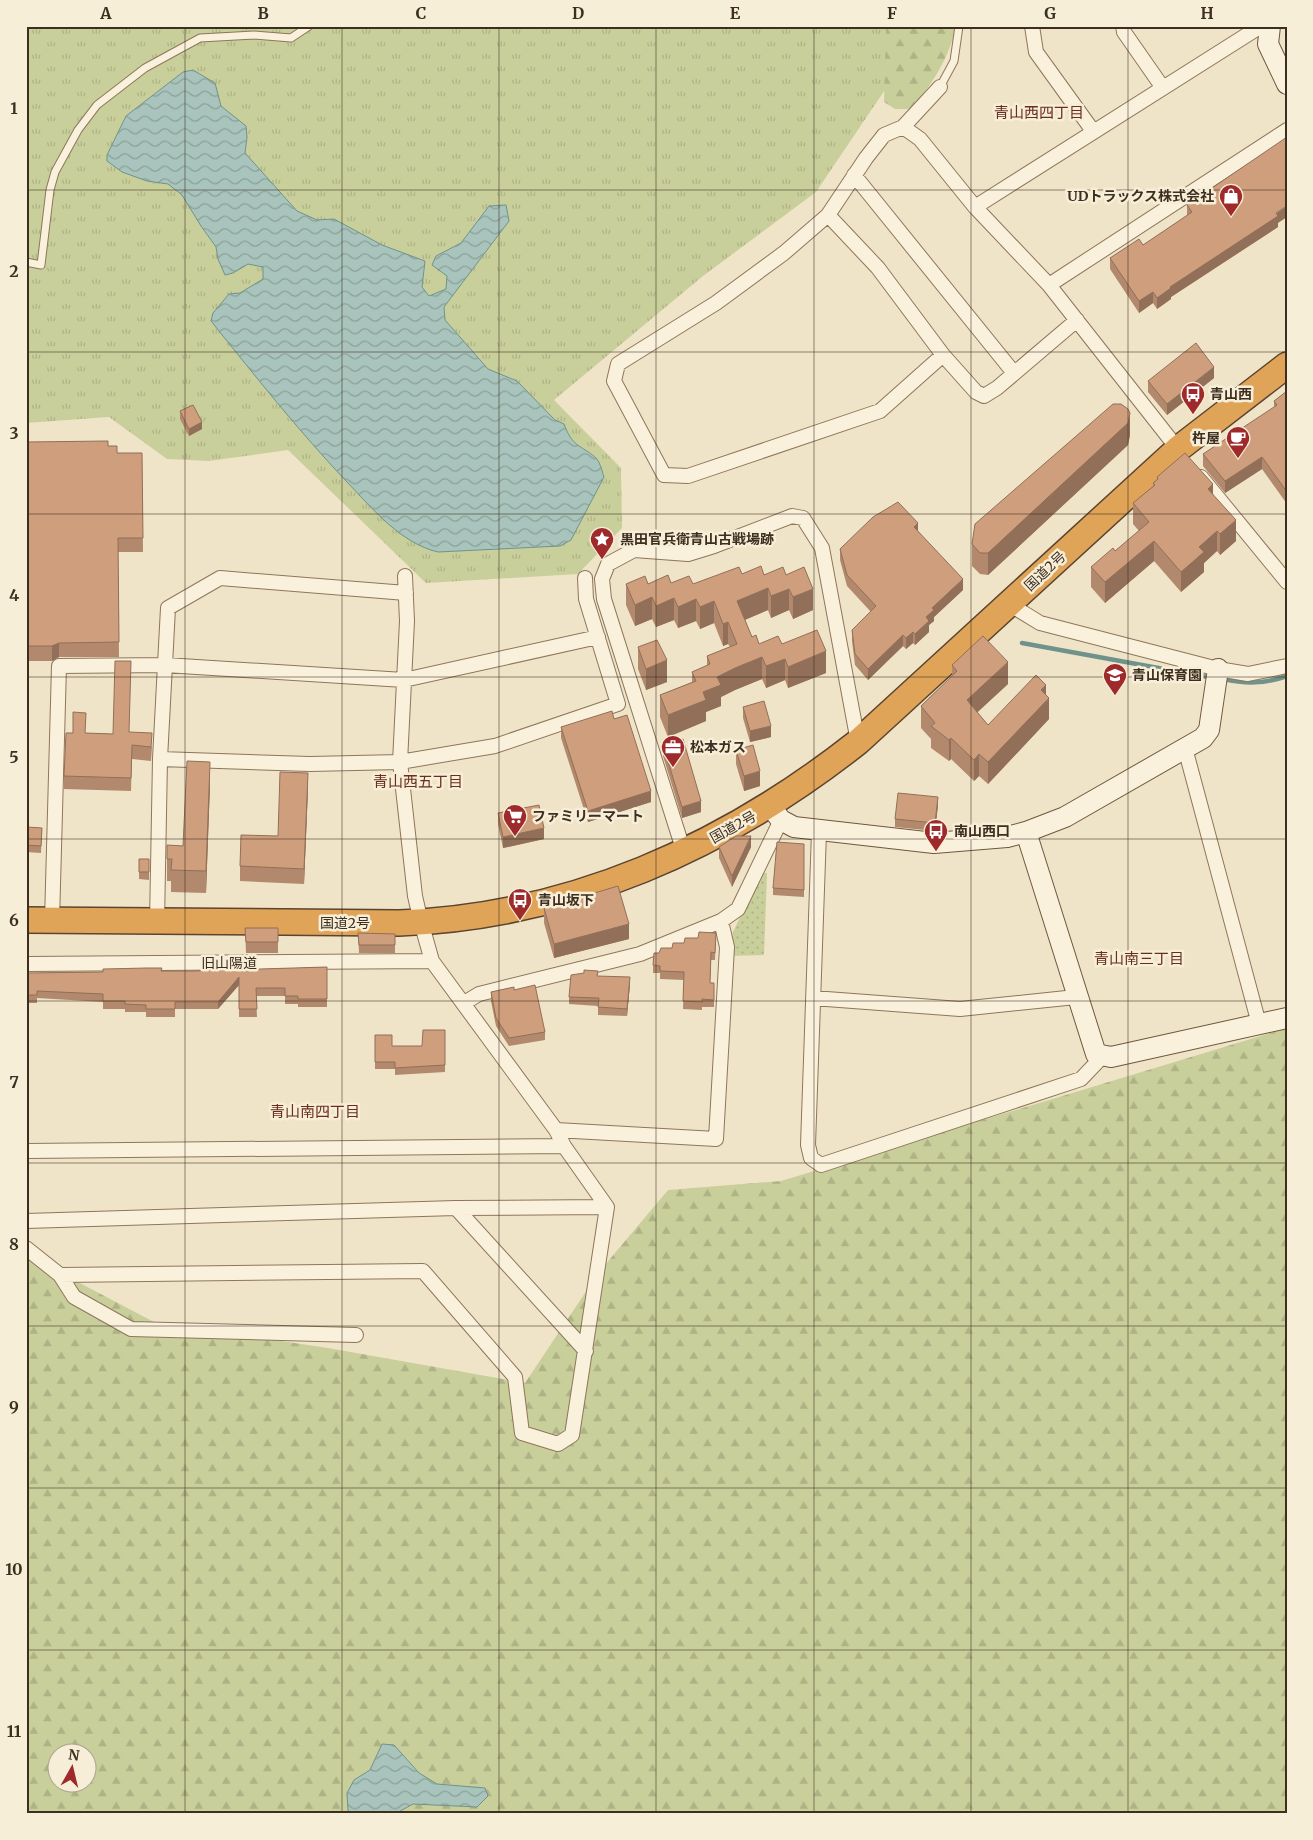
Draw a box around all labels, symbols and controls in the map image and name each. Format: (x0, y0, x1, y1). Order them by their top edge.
text: A (99, 3, 112, 23)
text: B (257, 3, 269, 23)
text: C (416, 3, 426, 23)
text: D (572, 3, 584, 23)
text: E (730, 3, 741, 23)
text: F (887, 3, 897, 23)
text: G (1044, 3, 1056, 23)
text: H (1200, 3, 1214, 23)
text: 1 (10, 98, 18, 118)
district label: 青山西四丁目 (994, 103, 1084, 122)
shop icon: UDトラックス株式会社 (1218, 183, 1244, 217)
place label: UDトラックス株式会社 (1067, 187, 1214, 205)
text: 2 (9, 261, 19, 281)
bus stop icon: 青山西 (1180, 381, 1206, 415)
place label: 青山西 (1210, 385, 1252, 403)
text: 3 (9, 423, 19, 443)
cafe icon: 杵屋 (1225, 425, 1251, 459)
place label: 杵屋 (1192, 429, 1220, 447)
place icon: 黒田官兵衛青山古戦場跡 (589, 526, 615, 560)
place label: 黒田官兵衛青山古戦場跡 (620, 530, 774, 548)
street label: 国道2号 (1020, 547, 1070, 595)
text: 4 (9, 585, 19, 605)
school or university icon: 青山保育園 (1102, 662, 1128, 696)
place label: 青山保育園 (1132, 666, 1202, 684)
office icon: 松本ガス (660, 734, 686, 768)
place label: 松本ガス (690, 738, 746, 756)
text: 5 (9, 747, 19, 767)
district label: 青山西五丁目 (373, 772, 463, 791)
supermarket icon: ファミリーマート (502, 803, 528, 837)
place label: ファミリーマート (532, 807, 644, 825)
street label: 国道2号 (707, 807, 759, 847)
bus stop icon: 南山西口 (923, 818, 949, 852)
place label: 南山西口 (954, 822, 1010, 840)
bus stop icon: 青山坂下 (507, 887, 533, 921)
place label: 青山坂下 (538, 891, 594, 909)
text: 6 (9, 910, 19, 930)
street label: 国道2号 (320, 914, 370, 932)
district label: 青山南三丁目 (1094, 949, 1184, 968)
street label: 旧山陽道 (201, 954, 257, 972)
text: 7 (9, 1072, 19, 1092)
district label: 青山南四丁目 (270, 1102, 360, 1121)
text: 8 (9, 1234, 19, 1254)
text: 9 (9, 1397, 19, 1417)
text: 10 (5, 1559, 23, 1579)
text: 11 (7, 1721, 22, 1741)
north arrow (48, 1742, 98, 1792)
text: N (67, 1745, 81, 1765)

